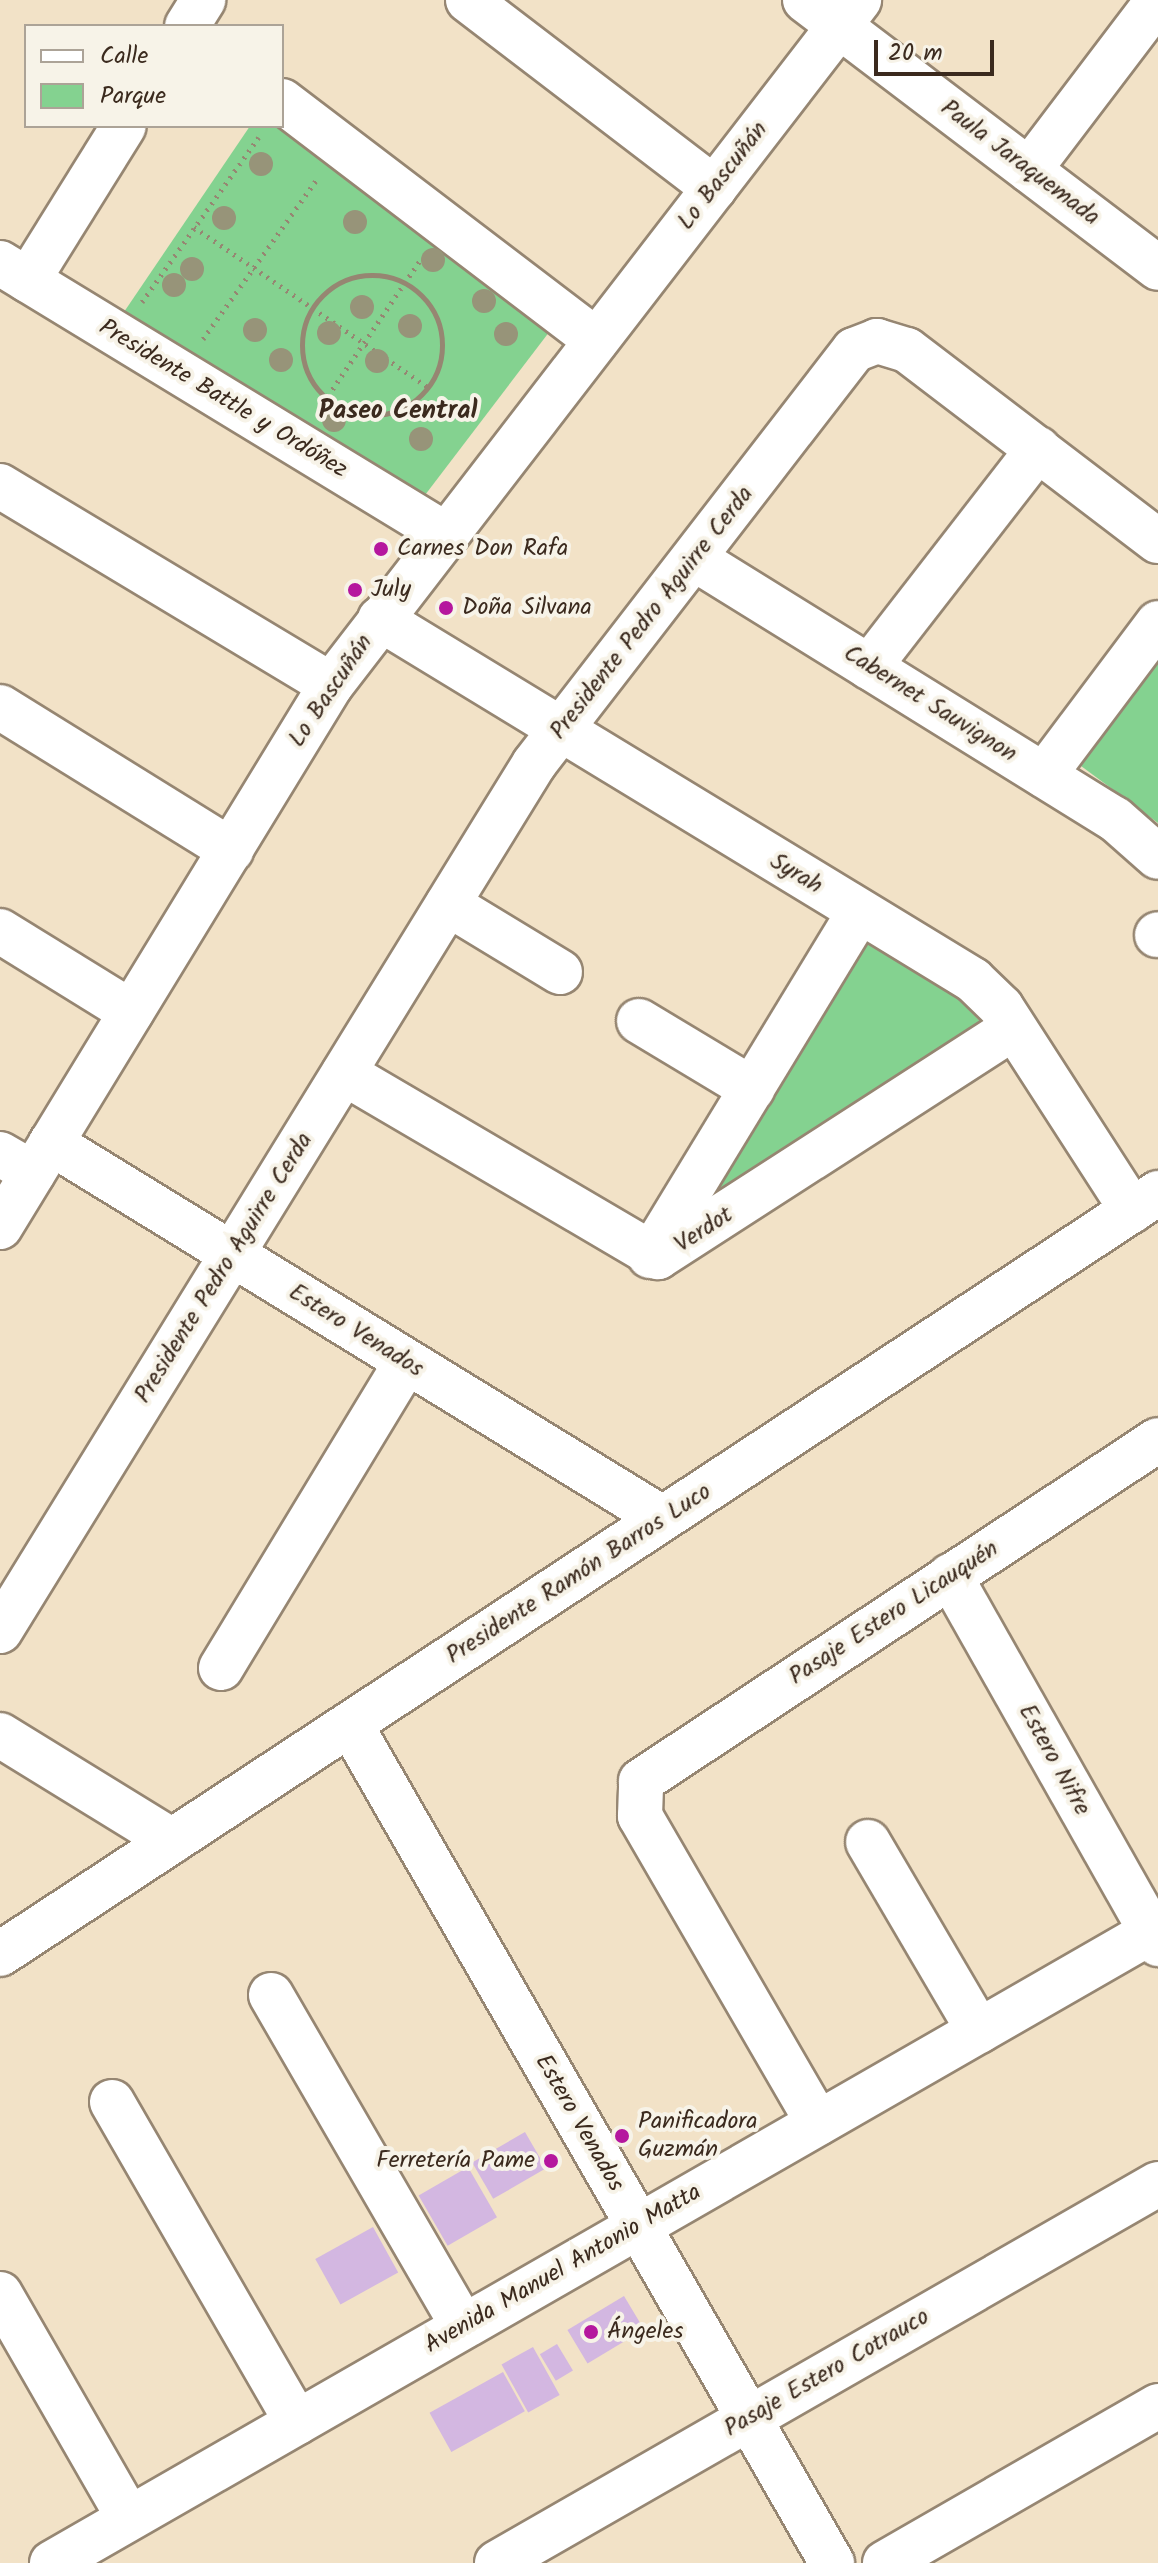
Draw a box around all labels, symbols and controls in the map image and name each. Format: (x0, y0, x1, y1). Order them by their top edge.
legend (24, 24, 284, 128)
scale bar (878, 24, 998, 74)
text: 20 m (888, 34, 943, 73)
text: Calle (100, 37, 148, 76)
text: Parque (100, 77, 166, 116)
street label: Paula Jaraquemada (935, 94, 1105, 232)
street label: Lo Bascuñán (672, 116, 774, 236)
street label: Presidente Battle y Ordóñez (93, 313, 353, 485)
district label: Paseo Central (319, 396, 477, 428)
street label: Presidente Pedro Aguirre Cerda (544, 481, 760, 745)
place label: Carnes Don Rafa (397, 535, 568, 563)
marker: Carnes Don Rafa (372, 540, 390, 558)
place label: July (371, 576, 411, 604)
marker: July (346, 581, 364, 599)
place label: Doña Silvana (462, 594, 592, 622)
marker: Doña Silvana (437, 599, 455, 617)
street label: Lo Bascuñán (283, 629, 379, 753)
street label: Cabernet Sauvignon (838, 639, 1022, 769)
street label: Syrah (765, 847, 827, 901)
street label: Presidente Pedro Aguirre Cerda (129, 1128, 319, 1408)
street label: Verdot (669, 1201, 739, 1259)
street label: Estero Venados (283, 1278, 429, 1384)
street label: Presidente Ramón Barros Luco (441, 1478, 717, 1670)
street label: Pasaje Estero Licauquén (784, 1535, 1004, 1691)
street label: Estero Nifre (1012, 1699, 1096, 1821)
street label: Estero Venados (528, 2049, 630, 2197)
place label: Panificadora Guzmán (638, 2108, 757, 2164)
marker: Panificadora Guzmán (613, 2127, 631, 2145)
place label: Ferretería Pame (376, 2147, 535, 2175)
marker: Ferretería Pame (542, 2152, 560, 2170)
street label: Avenida Manuel Antonio Matta (420, 2178, 706, 2360)
street label: Pasaje Estero Cotrauco (719, 2303, 935, 2443)
place label: Ángeles (607, 2318, 683, 2346)
marker: Ángeles (582, 2323, 600, 2341)

